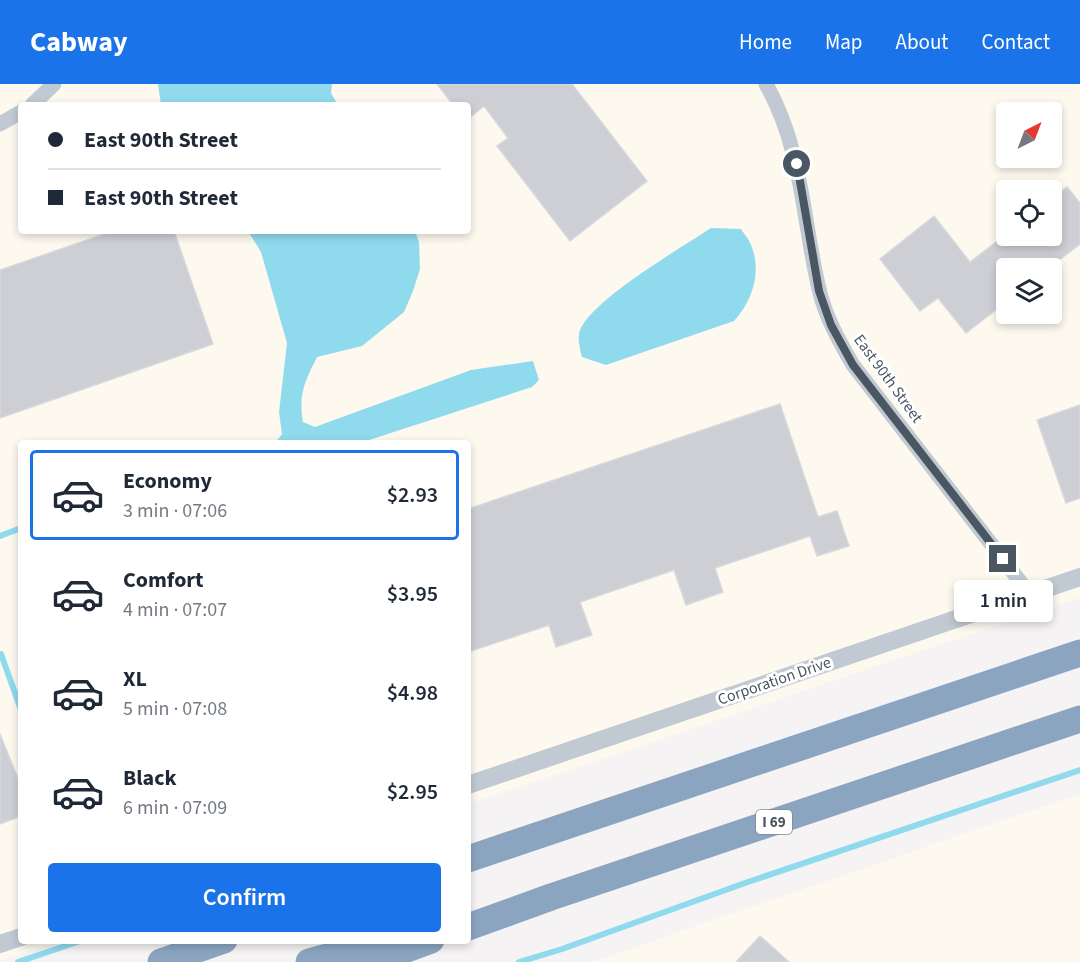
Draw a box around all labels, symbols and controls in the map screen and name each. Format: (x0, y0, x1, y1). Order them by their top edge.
text: Cabway (30, 22, 128, 62)
text: Home (739, 27, 792, 57)
text: Map (825, 27, 863, 57)
text: About (896, 27, 948, 57)
text: Contact (981, 27, 1050, 57)
north arrow (996, 102, 1062, 168)
map controls (996, 102, 1062, 324)
text: East 90th Street (84, 124, 238, 156)
route start (783, 150, 810, 177)
button: locate (996, 180, 1062, 246)
text: East 90th Street (84, 182, 238, 214)
button: layers (996, 258, 1062, 324)
street label: East 90th Street (848, 330, 928, 428)
text: Economy (123, 465, 212, 497)
icon: car (51, 468, 105, 522)
text: $2.93 (387, 479, 438, 511)
text: 3 min · 07:06 (123, 497, 227, 525)
route end (989, 545, 1016, 572)
text: Comfort (123, 564, 204, 596)
icon: car (51, 567, 105, 621)
text: $3.95 (387, 578, 438, 610)
callout: 1 min (954, 580, 1052, 622)
text: 1 min (980, 587, 1027, 615)
text: 4 min · 07:07 (123, 596, 227, 624)
street label: Corporation Drive (715, 651, 834, 711)
text: XL (123, 663, 147, 695)
icon: car (51, 666, 105, 720)
text: $4.98 (387, 677, 438, 709)
text: 5 min · 07:08 (123, 695, 227, 723)
text: Black (123, 762, 177, 794)
icon: car (51, 765, 105, 819)
text: $2.95 (387, 776, 438, 808)
text: 6 min · 07:09 (123, 794, 227, 822)
road number: I 69 (756, 810, 792, 834)
button: Confirm (48, 863, 441, 932)

